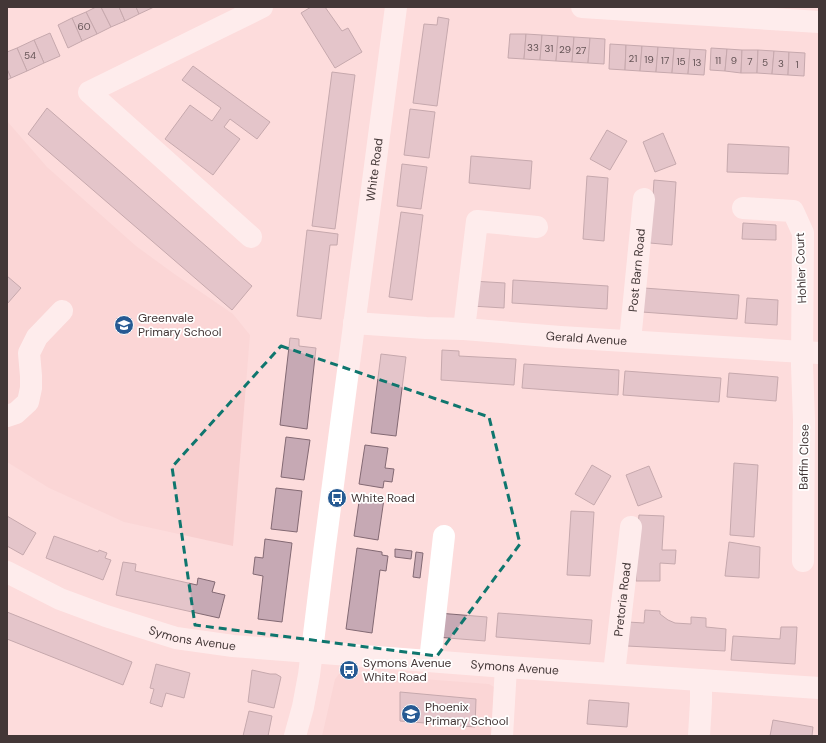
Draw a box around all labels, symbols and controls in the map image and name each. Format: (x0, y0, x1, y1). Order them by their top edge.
house number: 60 (77, 20, 91, 33)
house number: 33 (527, 41, 539, 54)
house number: 31 (545, 42, 553, 55)
house number: 29 (559, 43, 571, 56)
house number: 27 (576, 44, 586, 57)
house number: 54 (24, 49, 36, 62)
house number: 21 (629, 52, 637, 65)
house number: 19 (644, 53, 654, 66)
house number: 17 (661, 54, 669, 67)
house number: 11 (715, 54, 721, 67)
house number: 9 (731, 54, 737, 67)
house number: 15 (676, 55, 686, 68)
house number: 7 (747, 55, 753, 68)
house number: 13 (692, 56, 702, 69)
house number: 5 (762, 56, 768, 69)
house number: 3 (778, 57, 784, 70)
house number: 1 (795, 58, 799, 71)
street label: White Road (362, 137, 387, 203)
street label: Post Barn Road (625, 228, 649, 313)
street label: Hohler Court (792, 232, 810, 304)
place label: Greenvale Primary School (138, 310, 221, 340)
school or university icon: Greenvale Primary School (113, 314, 135, 336)
street label: Gerald Avenue (545, 328, 628, 349)
street label: Baffin Close (795, 424, 813, 490)
bus stop icon: White Road (326, 487, 348, 509)
place label: White Road (351, 490, 415, 506)
street label: Pretoria Road (610, 562, 635, 637)
street label: Symons Avenue (147, 622, 237, 654)
place label: Symons Avenue White Road (363, 655, 452, 685)
street label: Symons Avenue (470, 656, 560, 679)
bus stop icon: Symons Avenue White Road (338, 659, 360, 681)
place label: Phoenix Primary School (425, 699, 508, 729)
school or university icon: Phoenix Primary School (400, 703, 422, 725)

